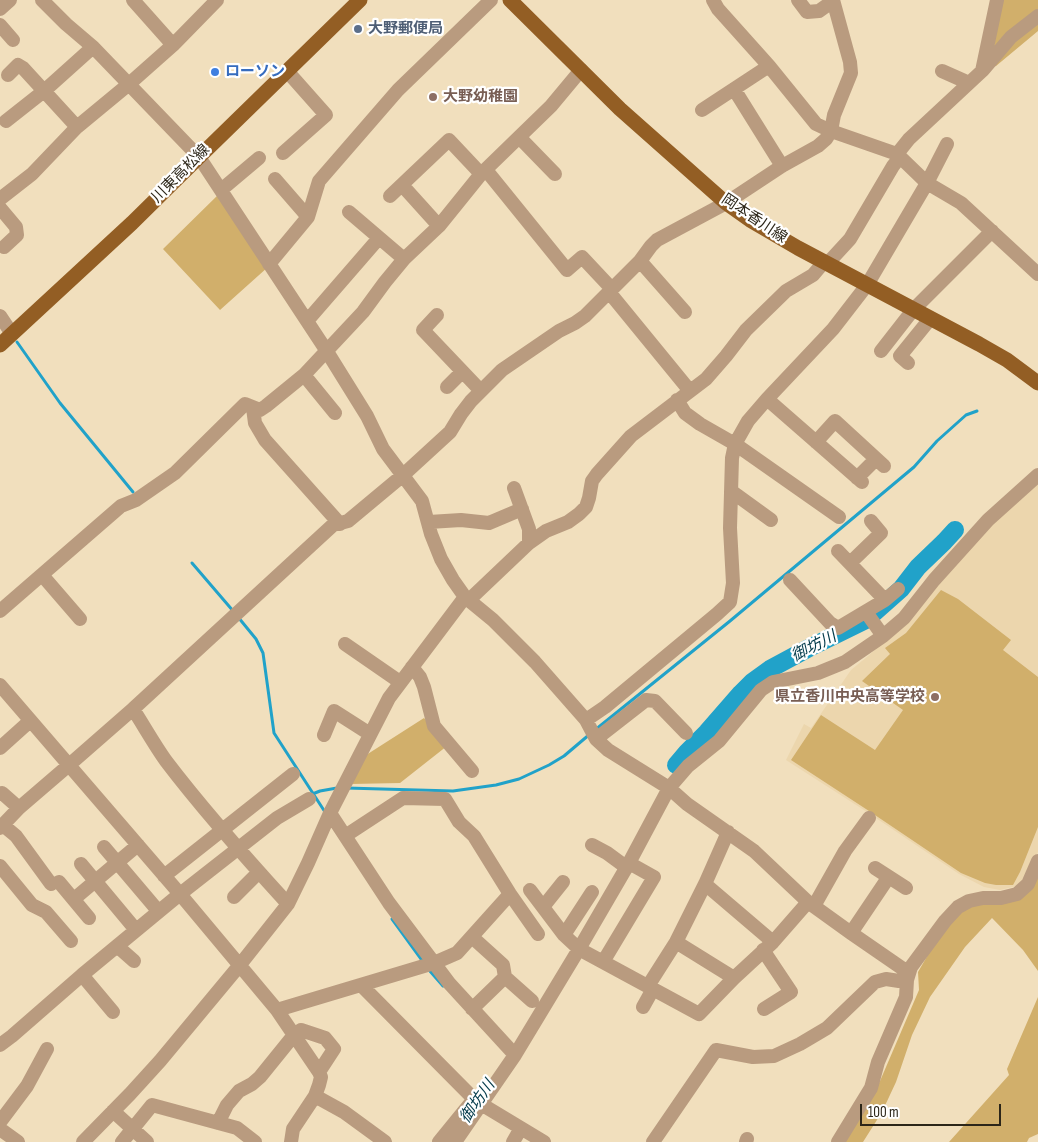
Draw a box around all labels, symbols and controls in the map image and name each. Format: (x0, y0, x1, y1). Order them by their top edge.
place label: 大野郵便局 (368, 20, 443, 38)
marker: 大野郵便局 (352, 23, 364, 35)
place label: ローソン (225, 63, 285, 81)
marker: ローソン (209, 66, 221, 78)
place label: 大野幼稚園 (443, 88, 518, 106)
marker: 大野幼稚園 (427, 91, 439, 103)
street label: 川東高松線 (148, 141, 214, 207)
street label: 岡本香川線 (718, 191, 790, 247)
water label: 御坊川 (788, 628, 840, 666)
place label: 県立香川中央高等学校 (775, 688, 925, 706)
marker: 県立香川中央高等学校 (929, 691, 941, 703)
water label: 御坊川 (456, 1077, 500, 1127)
scale bar (863, 1094, 1004, 1126)
text: 100 m (868, 1103, 899, 1122)

